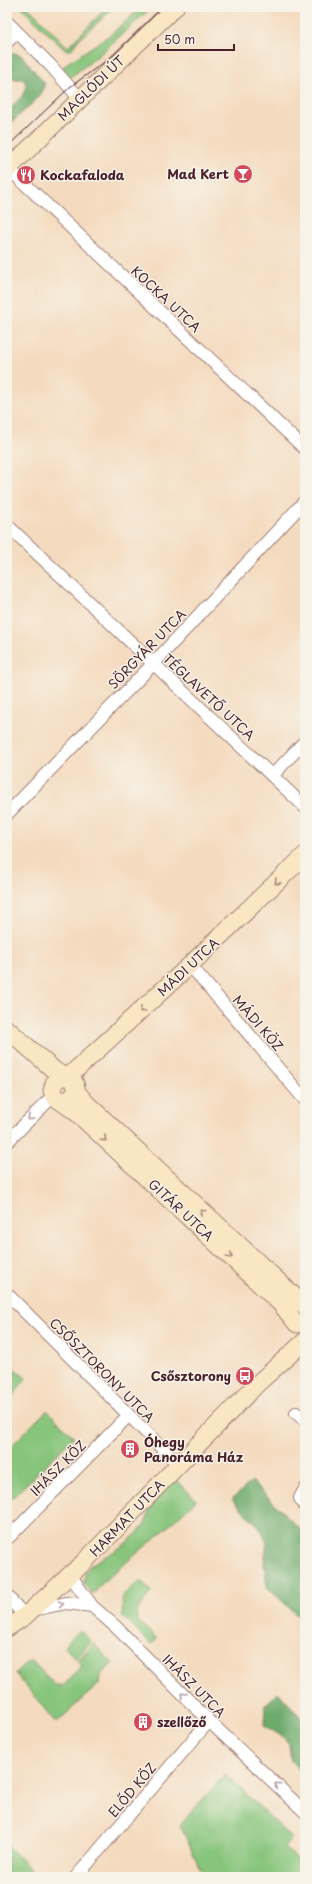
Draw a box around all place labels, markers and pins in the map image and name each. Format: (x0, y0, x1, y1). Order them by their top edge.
bar icon: Mad Kert (232, 163, 254, 185)
restaurant icon: Kockafaloda (15, 164, 37, 186)
place label: Mad Kert (167, 164, 229, 183)
place label: Kockafaloda (40, 165, 125, 184)
bus stop icon: Csősztorony (234, 1365, 256, 1387)
place label: Csősztorony (151, 1366, 231, 1385)
place label: Óhegy Panoráma Ház (144, 1432, 243, 1466)
building icon: Óhegy Panoráma Ház (119, 1438, 141, 1460)
building icon: szellőző (132, 1711, 154, 1733)
place label: szellőző (157, 1712, 207, 1731)

